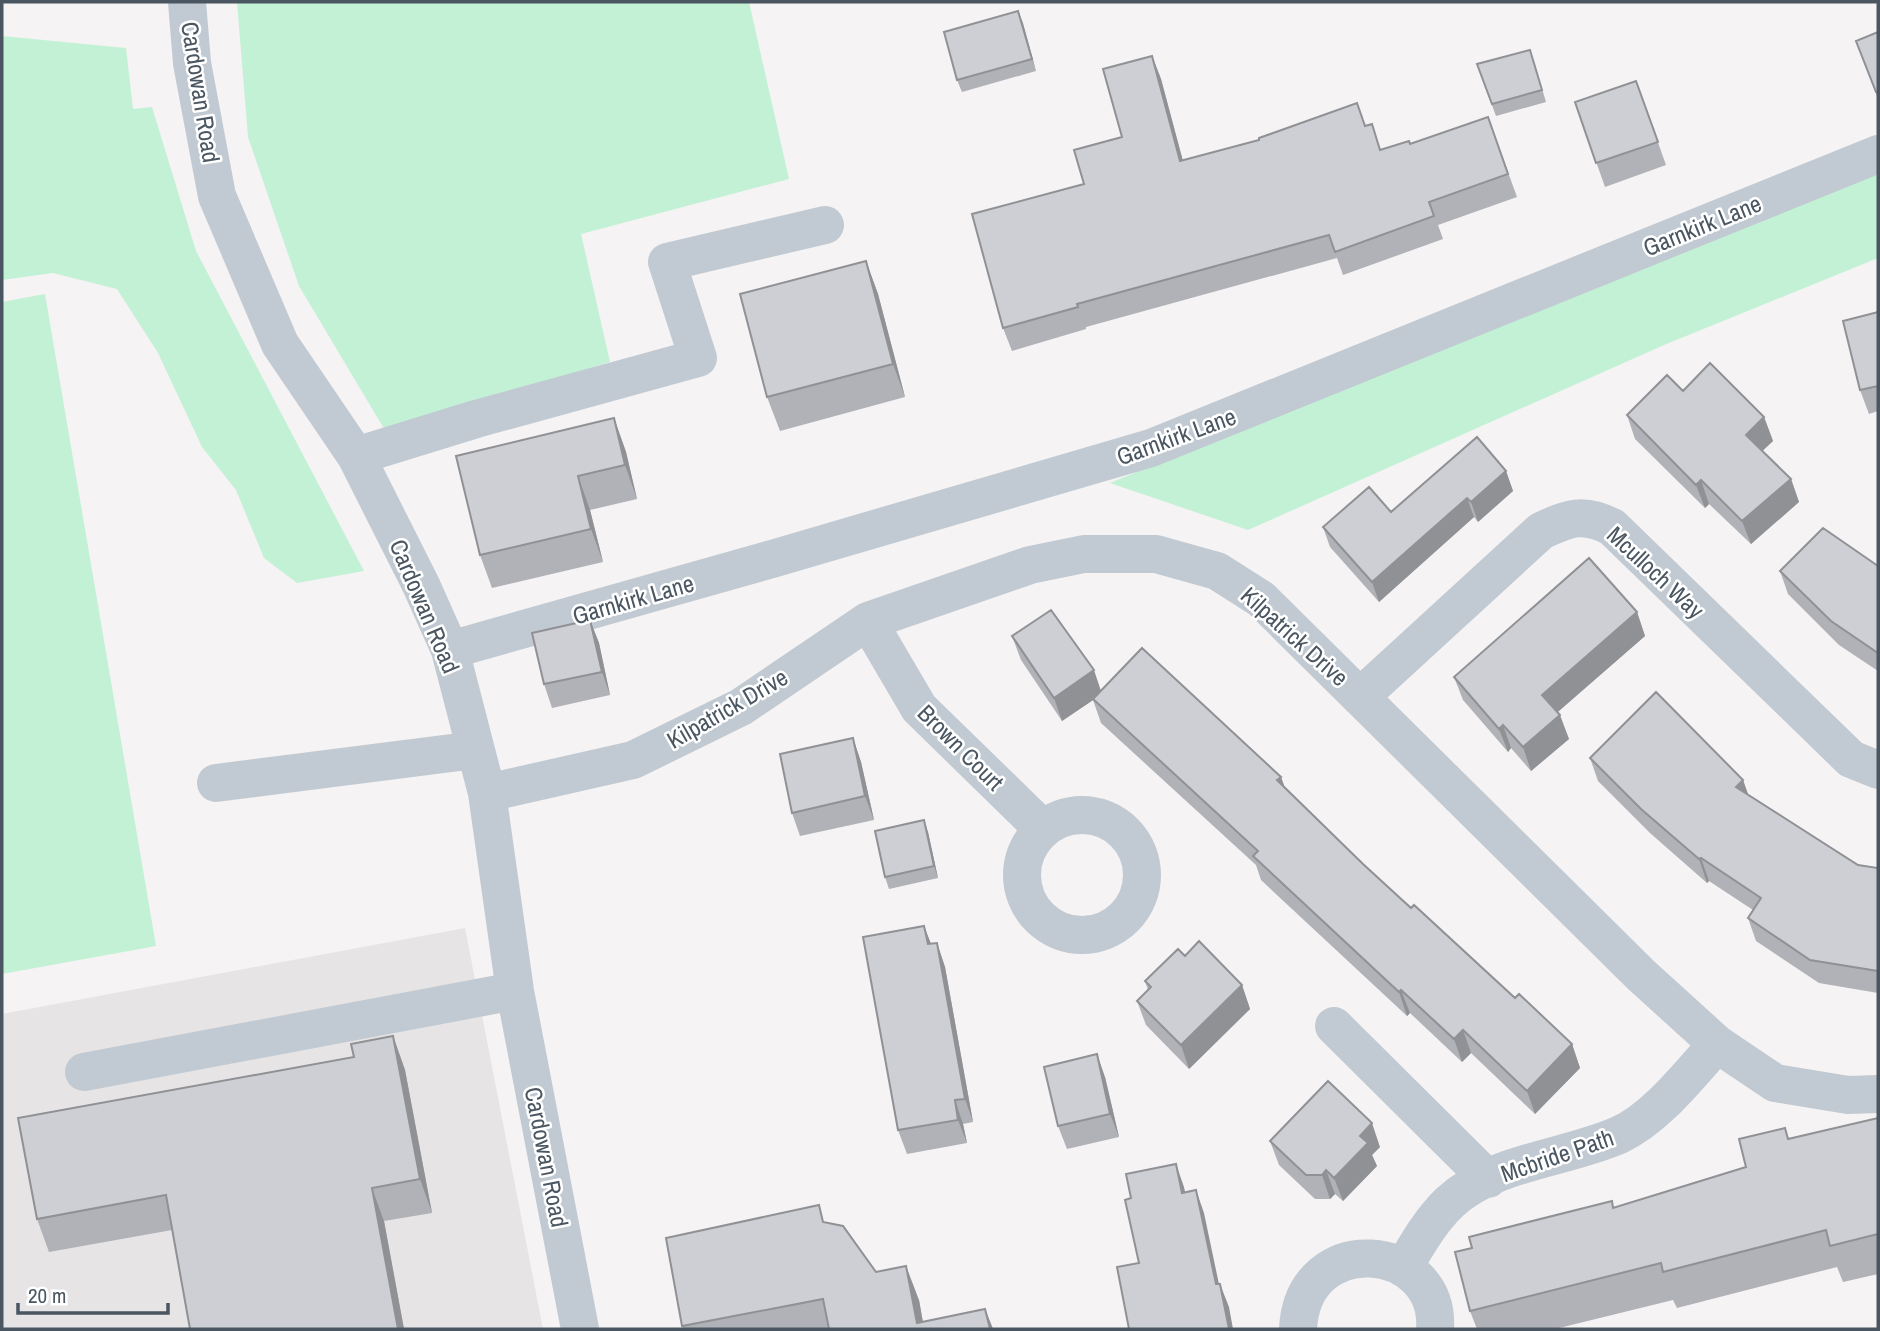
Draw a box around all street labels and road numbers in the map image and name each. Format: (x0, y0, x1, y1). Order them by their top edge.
street label: Cardowan Road (174, 19, 228, 165)
street label: Garnkirk Lane (1638, 187, 1766, 263)
street label: Garnkirk Lane (1112, 400, 1240, 472)
street label: Mculloch Way (1601, 519, 1712, 625)
street label: Cardowan Road (382, 534, 468, 678)
street label: Garnkirk Lane (569, 566, 697, 632)
street label: Kilpatrick Drive (1234, 579, 1356, 693)
street label: Kilpatrick Drive (661, 661, 793, 755)
street label: Brown Court (911, 697, 1011, 797)
street label: Cardowan Road (518, 1084, 576, 1230)
street label: Mcbride Path (1496, 1121, 1618, 1189)

